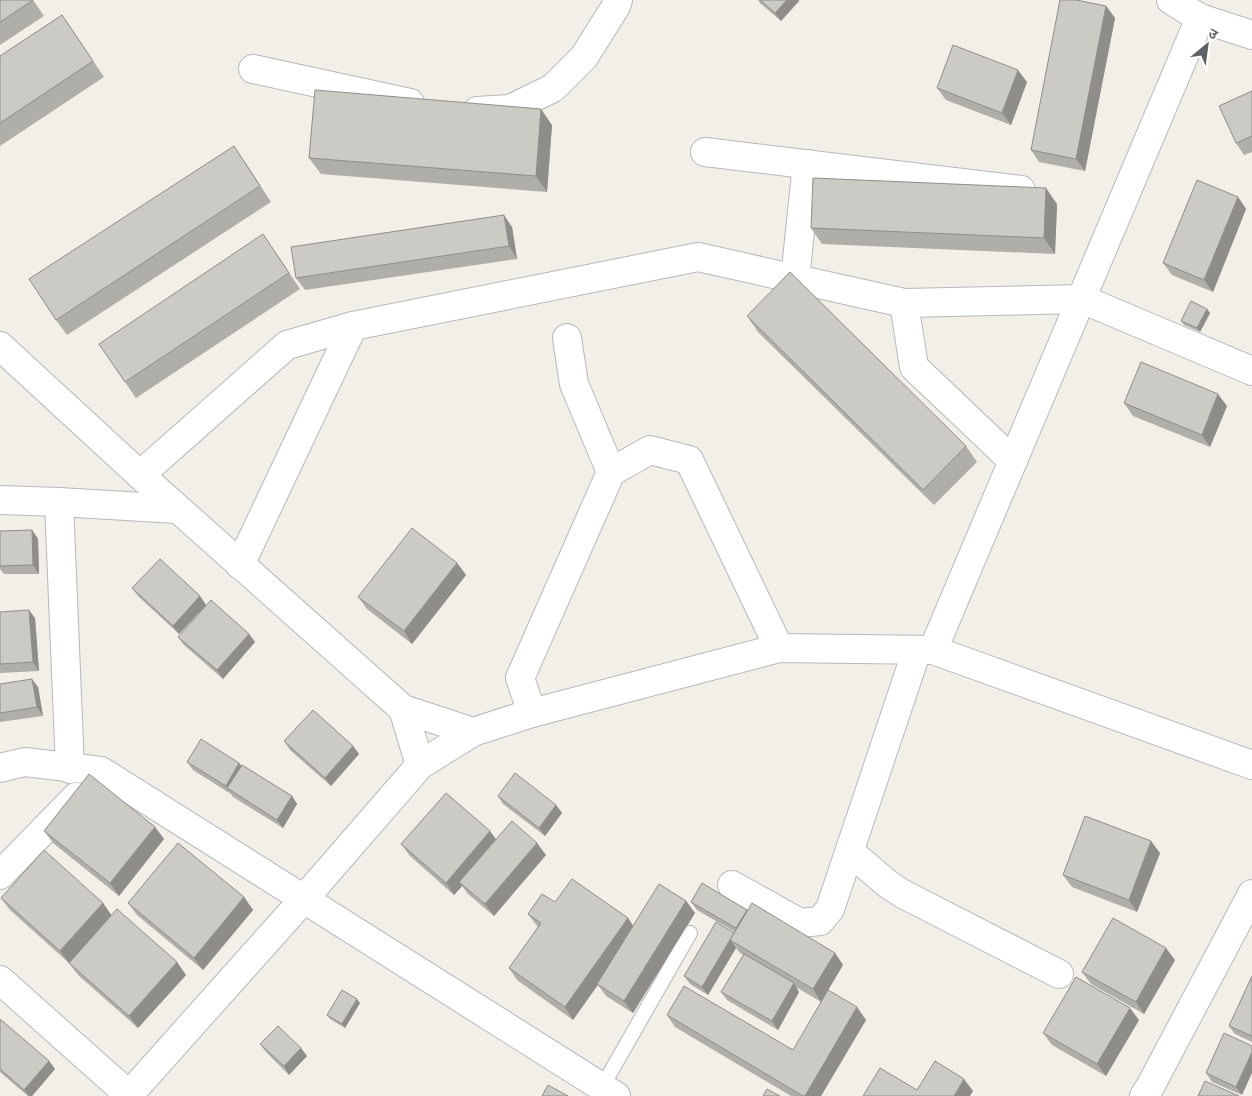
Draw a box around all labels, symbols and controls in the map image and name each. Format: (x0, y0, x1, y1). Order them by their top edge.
north arrow (1182, 20, 1232, 70)
text: उ (1206, 25, 1221, 43)

